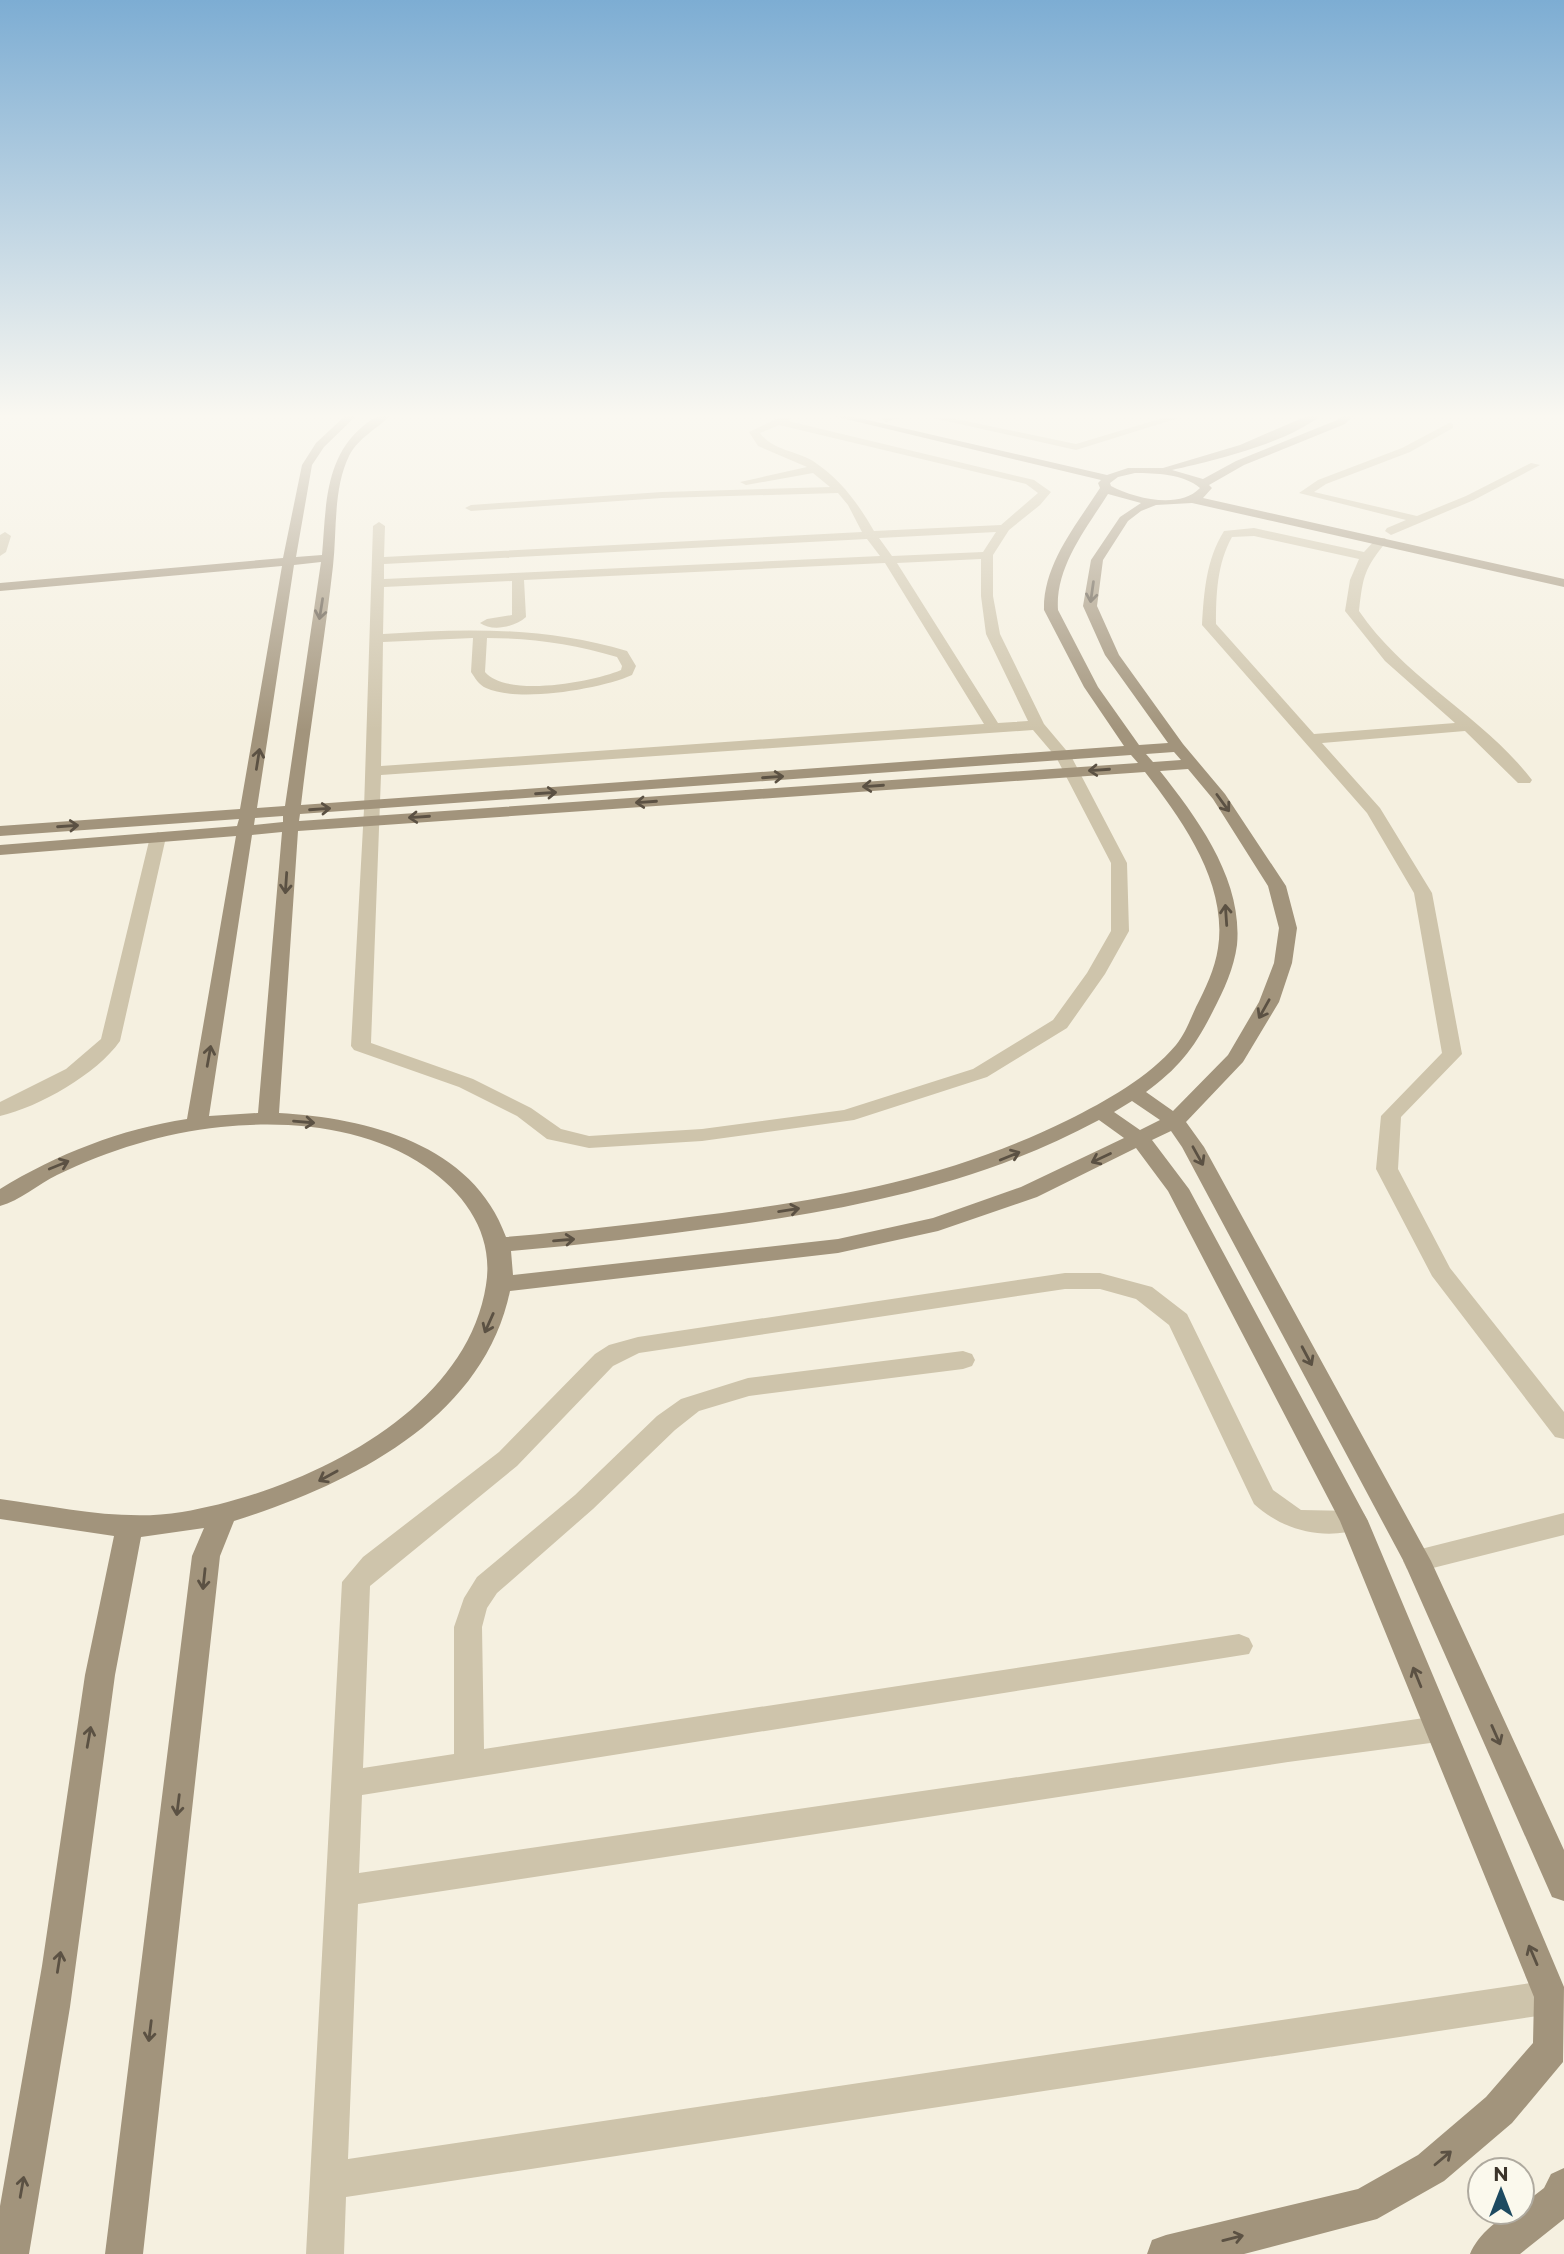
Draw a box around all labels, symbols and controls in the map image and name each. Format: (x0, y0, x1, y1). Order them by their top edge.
one-way arrow (1086, 581, 1099, 603)
one-way arrow (314, 597, 327, 620)
one-way arrow (252, 749, 265, 771)
one-way arrow (1089, 764, 1111, 777)
one-way arrow (762, 770, 784, 783)
one-way arrow (862, 780, 884, 793)
one-way arrow (535, 786, 557, 799)
one-way arrow (1216, 793, 1230, 812)
one-way arrow (635, 796, 657, 809)
one-way arrow (308, 802, 330, 815)
one-way arrow (408, 811, 430, 824)
one-way arrow (56, 819, 79, 832)
one-way arrow (279, 872, 292, 894)
one-way arrow (1219, 904, 1232, 927)
one-way arrow (1257, 998, 1271, 1018)
one-way arrow (203, 1045, 216, 1068)
one-way arrow (292, 1116, 315, 1129)
one-way arrow (1192, 1145, 1205, 1166)
one-way arrow (998, 1149, 1020, 1162)
one-way arrow (1091, 1152, 1112, 1166)
one-way arrow (48, 1158, 70, 1171)
one-way arrow (778, 1203, 800, 1216)
one-way arrow (552, 1233, 575, 1246)
one-way arrow (482, 1312, 495, 1333)
one-way arrow (1300, 1345, 1314, 1366)
one-way arrow (319, 1470, 339, 1484)
one-way arrow (197, 1567, 210, 1590)
one-way arrow (1410, 1667, 1423, 1688)
one-way arrow (1490, 1724, 1503, 1745)
one-way arrow (83, 1726, 96, 1749)
one-way arrow (171, 1793, 184, 1816)
one-way arrow (1526, 1945, 1539, 1966)
one-way arrow (53, 1951, 66, 1974)
one-way arrow (144, 2019, 157, 2041)
one-way arrow (1433, 2150, 1451, 2166)
north arrow (1466, 2156, 1536, 2226)
text: N (1493, 2163, 1509, 2186)
one-way arrow (16, 2176, 29, 2199)
one-way arrow (1221, 2231, 1244, 2244)

